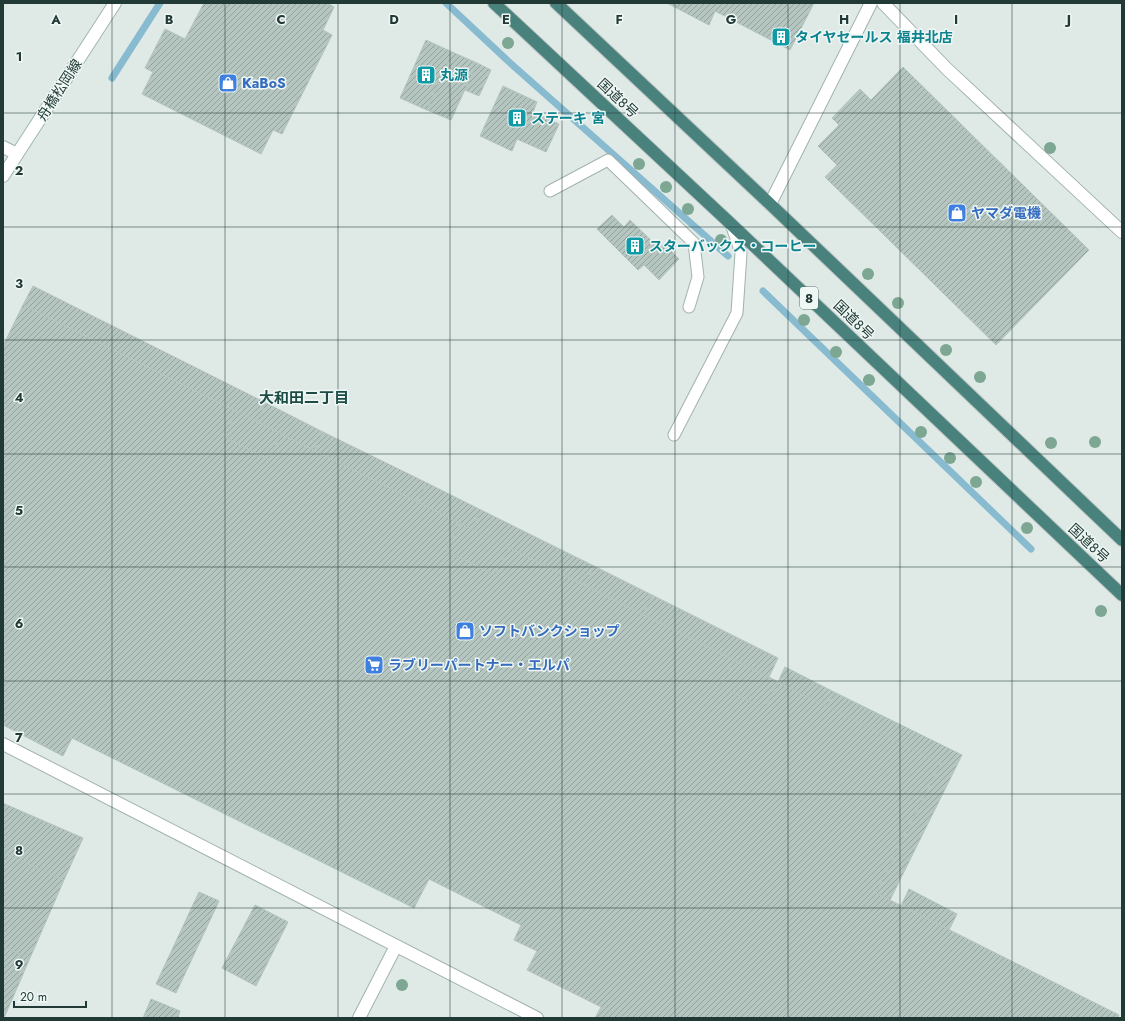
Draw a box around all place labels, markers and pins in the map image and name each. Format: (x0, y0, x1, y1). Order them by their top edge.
building icon: タイヤセールス 福井北店 (770, 26, 792, 48)
place label: タイヤセールス 福井北店 (795, 27, 953, 47)
building icon: 丸源 (415, 64, 437, 86)
place label: 丸源 (440, 65, 468, 85)
shop icon: KaBoS (217, 72, 239, 94)
place label: KaBoS (242, 73, 286, 93)
building icon: ステーキ 宮 (506, 107, 528, 129)
place label: ステーキ 宮 (531, 108, 605, 128)
shop icon: ヤマダ電機 (946, 202, 968, 224)
place label: ヤマダ電機 (971, 203, 1041, 223)
building icon: スターバックス・コーヒー (624, 235, 646, 257)
place label: スターバックス・コーヒー (649, 236, 816, 256)
shop icon: ソフトバンクショップ (454, 620, 476, 642)
place label: ソフトバンクショップ (479, 621, 620, 641)
supermarket icon: ラブリーパートナー・エルパ (363, 654, 385, 676)
place label: ラブリーパートナー・エルパ (388, 655, 570, 675)

